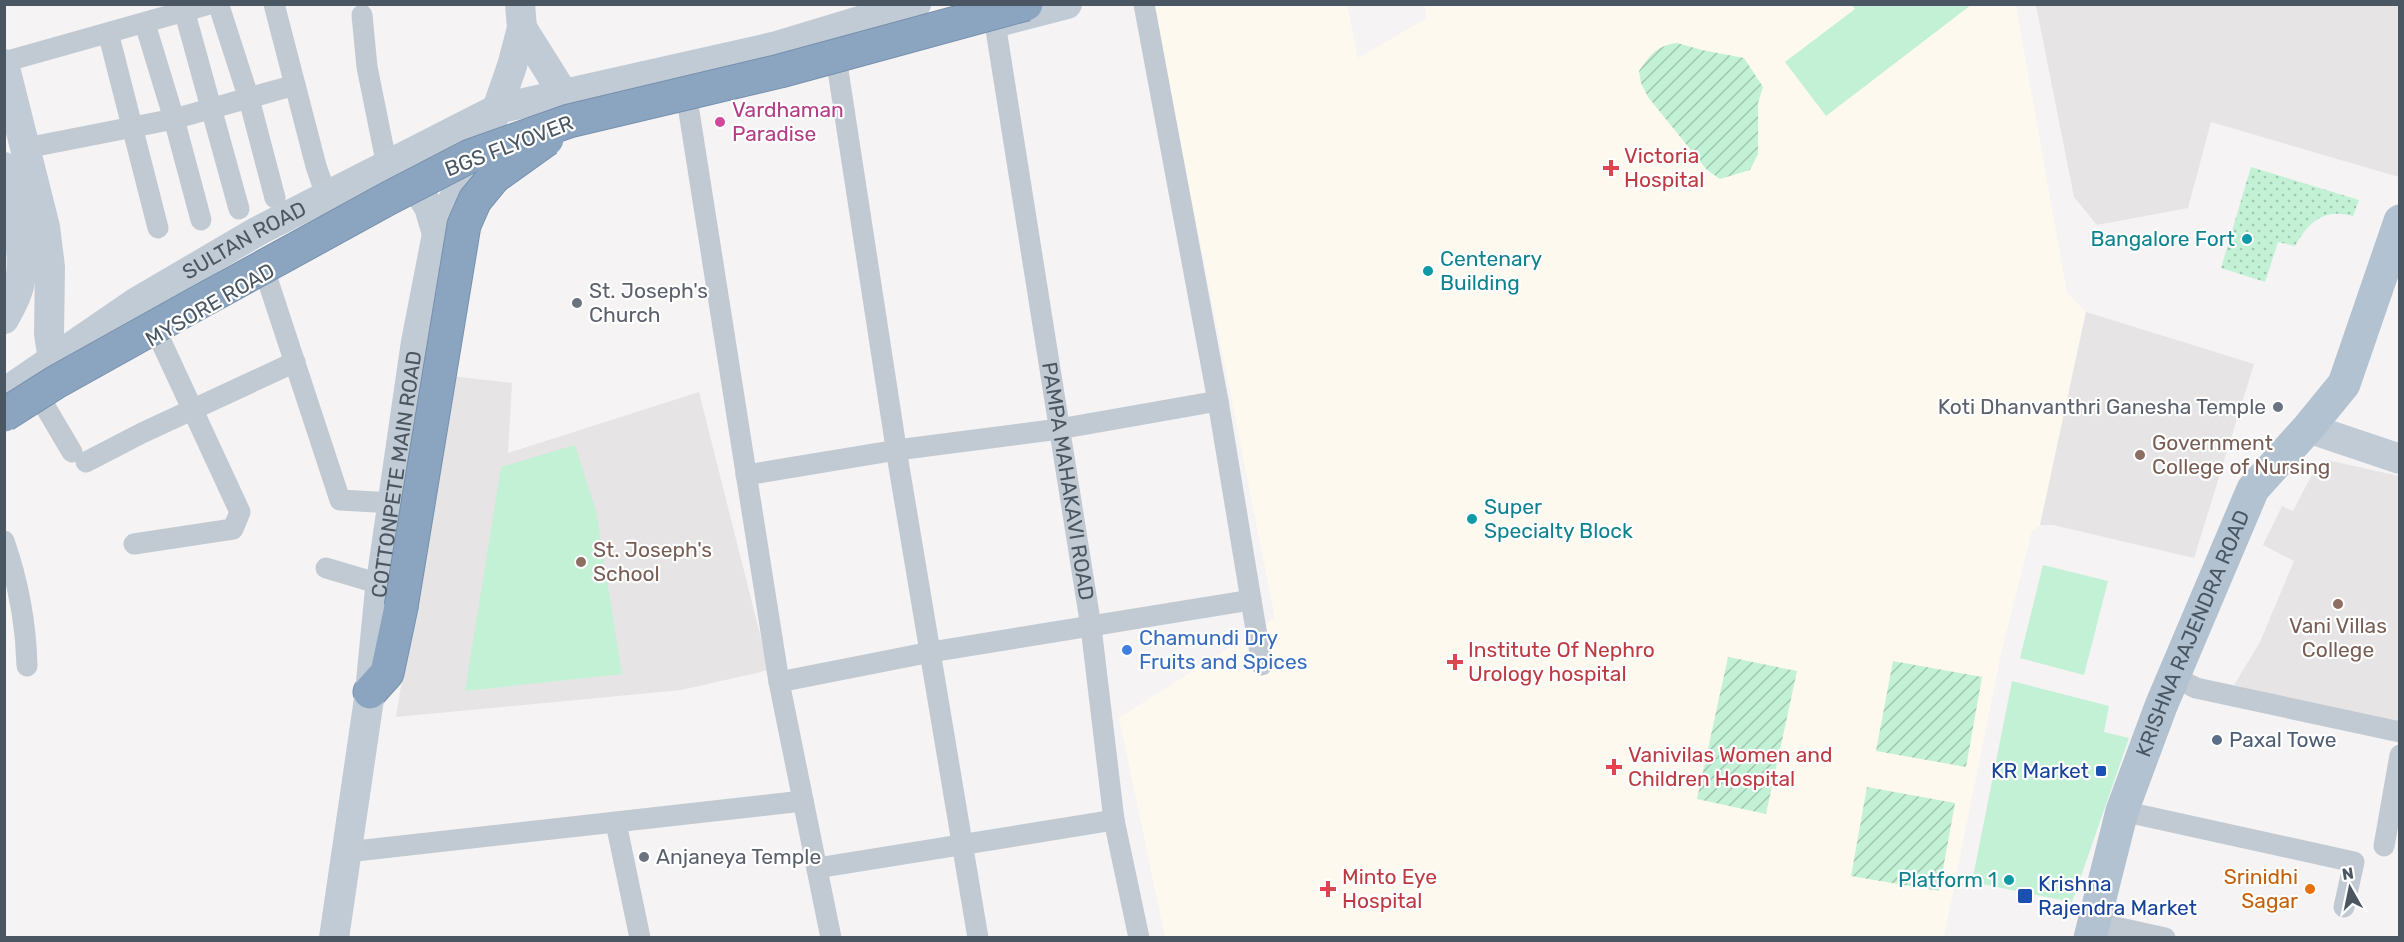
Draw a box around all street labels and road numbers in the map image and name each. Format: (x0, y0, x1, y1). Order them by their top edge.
street label: BGS FLYOVER (441, 110, 576, 181)
street label: SULTAN ROAD (178, 196, 310, 284)
street label: MYSORE ROAD (141, 258, 279, 352)
street label: COTTONPETE MAIN ROAD (366, 349, 427, 599)
street label: PAMPA MAHAKAVI ROAD (1037, 360, 1100, 602)
street label: KRISHNA RAJENDRA ROAD (2130, 506, 2255, 760)

